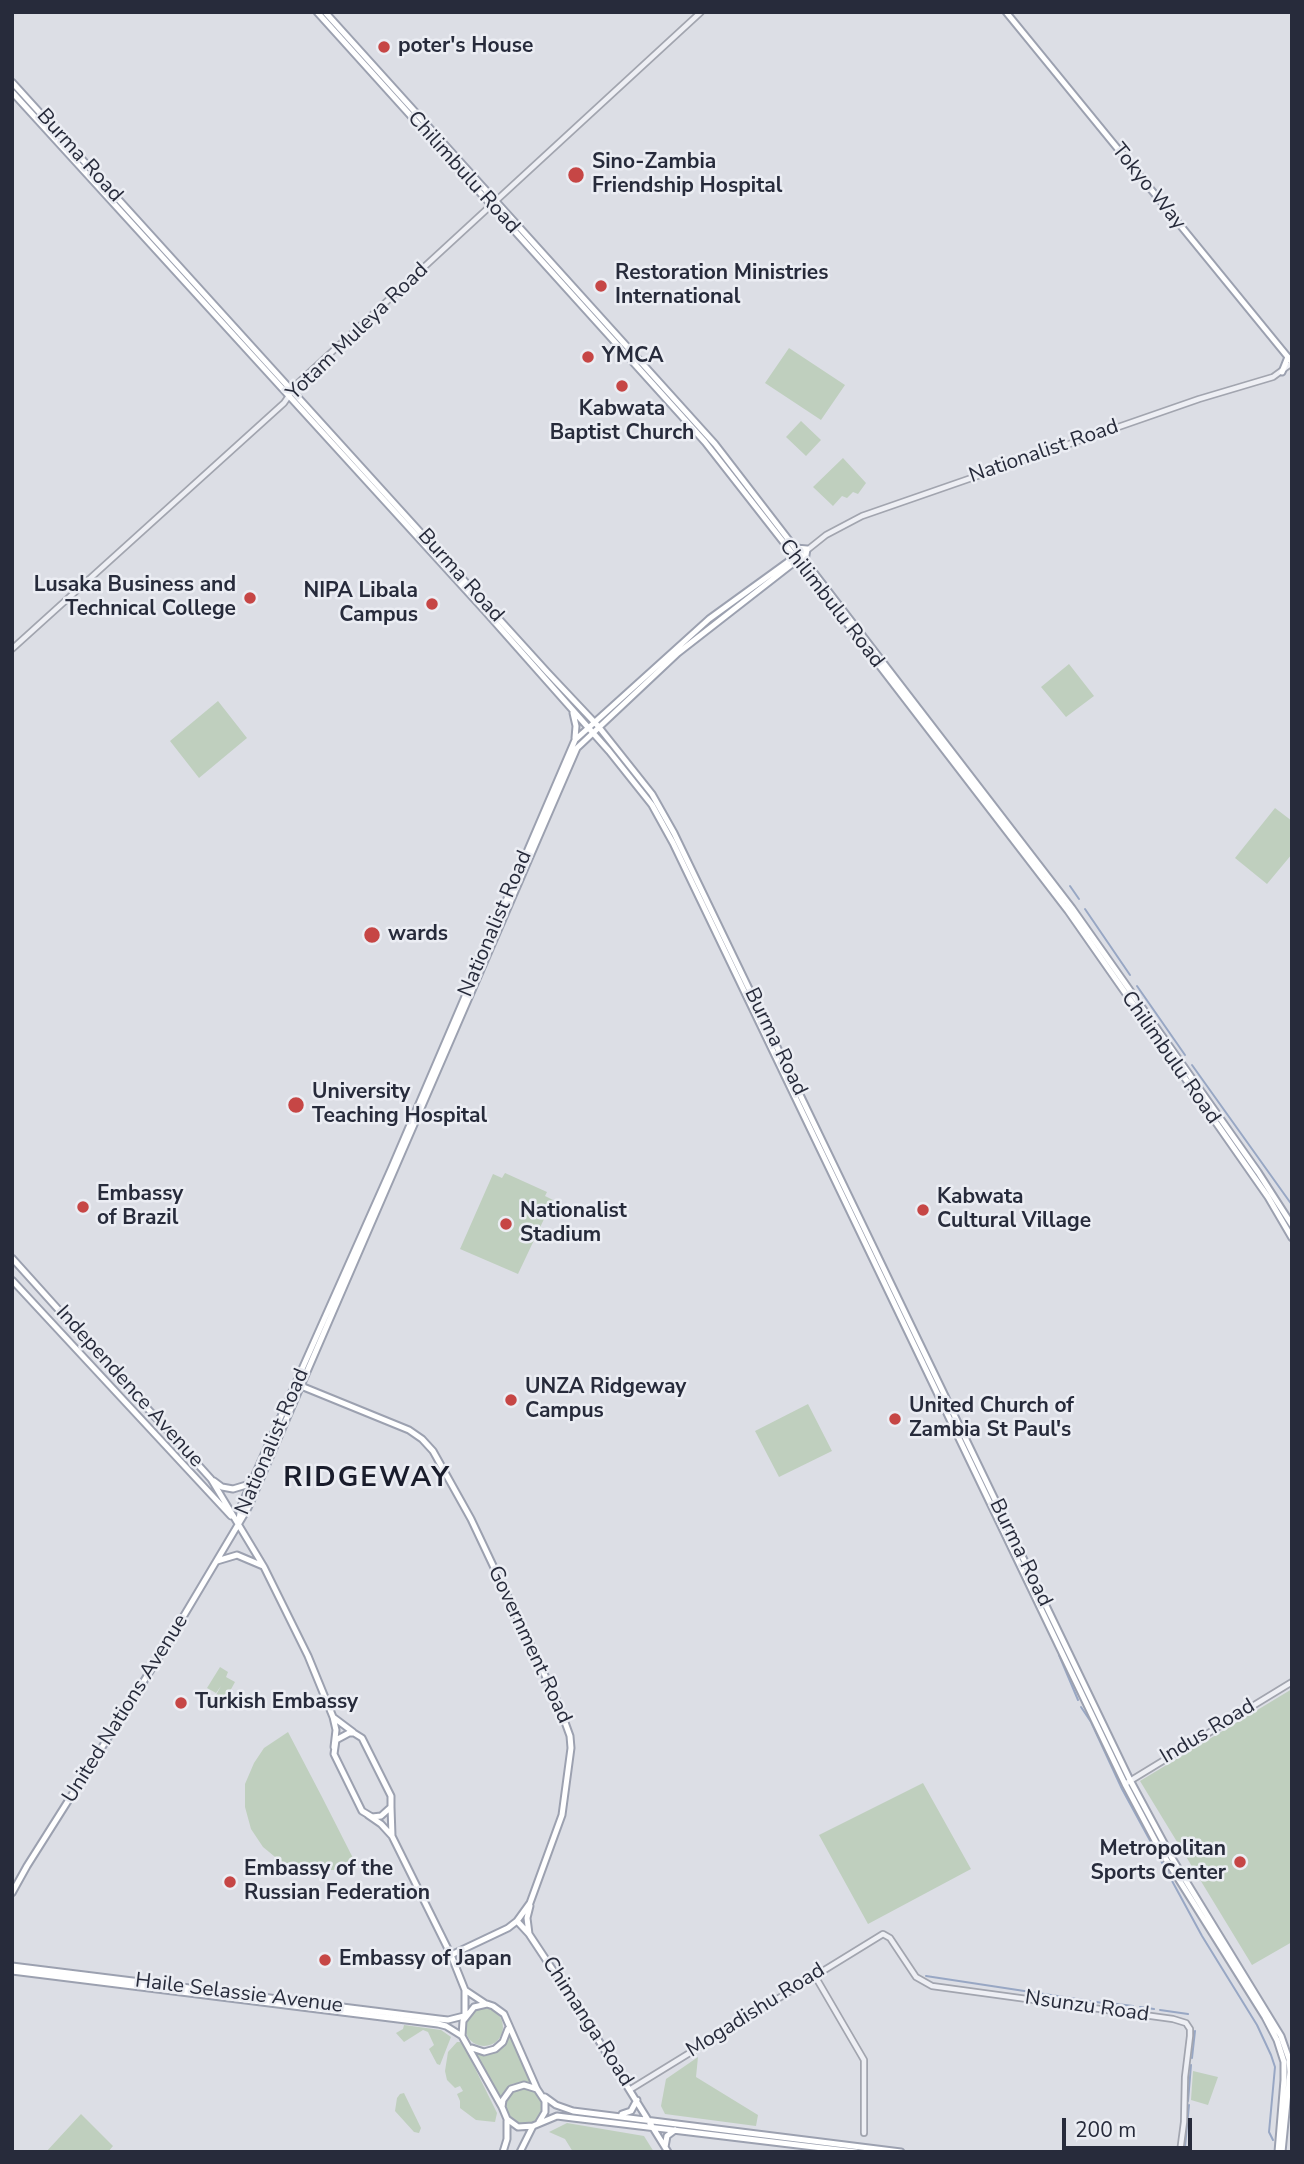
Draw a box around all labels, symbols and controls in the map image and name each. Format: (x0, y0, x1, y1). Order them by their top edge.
place label: poter's House (398, 34, 533, 60)
marker: poter's House (376, 39, 392, 55)
street label: Burma Road (31, 104, 127, 208)
street label: Chilimbulu Road (401, 107, 525, 239)
street label: Tokyo Way (1105, 139, 1191, 235)
place label: Sino-Zambia Friendship Hospital (592, 150, 782, 200)
marker: Sino-Zambia Friendship Hospital (566, 165, 586, 185)
street label: Yotam Muleya Road (282, 258, 434, 406)
place label: Restoration Ministries International (615, 261, 828, 311)
marker: Restoration Ministries International (593, 278, 609, 294)
place label: YMCA (602, 344, 664, 370)
marker: YMCA (580, 349, 596, 365)
marker: Kabwata Baptist Church (614, 378, 630, 394)
place label: Kabwata Baptist Church (550, 397, 694, 447)
street label: Nationalist Road (966, 415, 1122, 489)
street label: Burma Road (412, 524, 508, 628)
street label: Chilimbulu Road (773, 535, 889, 673)
place label: Lusaka Business and Technical College (34, 573, 236, 623)
place label: NIPA Libala Campus (304, 579, 418, 629)
marker: Lusaka Business and Technical College (242, 590, 258, 606)
marker: NIPA Libala Campus (424, 596, 440, 612)
street label: Nationalist Road (454, 847, 538, 1001)
place label: wards (388, 922, 448, 948)
marker: wards (362, 925, 382, 945)
street label: Burma Road (738, 984, 812, 1100)
street label: Chilimbulu Road (1115, 987, 1225, 1129)
place label: University Teaching Hospital (312, 1080, 487, 1130)
marker: University Teaching Hospital (286, 1095, 306, 1115)
place label: Embassy of Brazil (97, 1182, 183, 1232)
place label: Kabwata Cultural Village (937, 1185, 1091, 1235)
marker: Embassy of Brazil (75, 1199, 91, 1215)
place label: Nationalist Stadium (520, 1199, 627, 1249)
marker: Kabwata Cultural Village (915, 1202, 931, 1218)
marker: Nationalist Stadium (498, 1216, 514, 1232)
street label: Independence Avenue (50, 1301, 208, 1473)
street label: Nationalist Road (231, 1365, 315, 1519)
place label: UNZA Ridgeway Campus (525, 1375, 686, 1425)
marker: UNZA Ridgeway Campus (503, 1392, 519, 1408)
place label: United Church of Zambia St Paul's (909, 1394, 1074, 1444)
marker: United Church of Zambia St Paul's (887, 1411, 903, 1427)
district label: RIDGEWAY (284, 1462, 450, 1496)
street label: Burma Road (983, 1495, 1057, 1611)
street label: Government Road (482, 1562, 576, 1728)
street label: United Nations Avenue (58, 1610, 194, 1808)
place label: Turkish Embassy (195, 1690, 358, 1716)
street label: Indus Road (1156, 1694, 1260, 1770)
marker: Turkish Embassy (173, 1695, 189, 1711)
place label: Metropolitan Sports Center (1090, 1837, 1226, 1887)
marker: Metropolitan Sports Center (1232, 1854, 1248, 1870)
place label: Embassy of the Russian Federation (244, 1857, 430, 1907)
marker: Embassy of the Russian Federation (222, 1874, 238, 1890)
place label: Embassy of Japan (339, 1947, 512, 1973)
marker: Embassy of Japan (317, 1952, 333, 1968)
street label: Chimanga Road (536, 1952, 638, 2092)
street label: Mogadishu Road (682, 1958, 830, 2064)
street label: Haile Selassie Avenue (134, 1969, 344, 2019)
street label: Nsunzu Road (1023, 1986, 1151, 2028)
scale bar (1066, 2104, 1196, 2148)
text: 200 m (1075, 2116, 1136, 2144)

